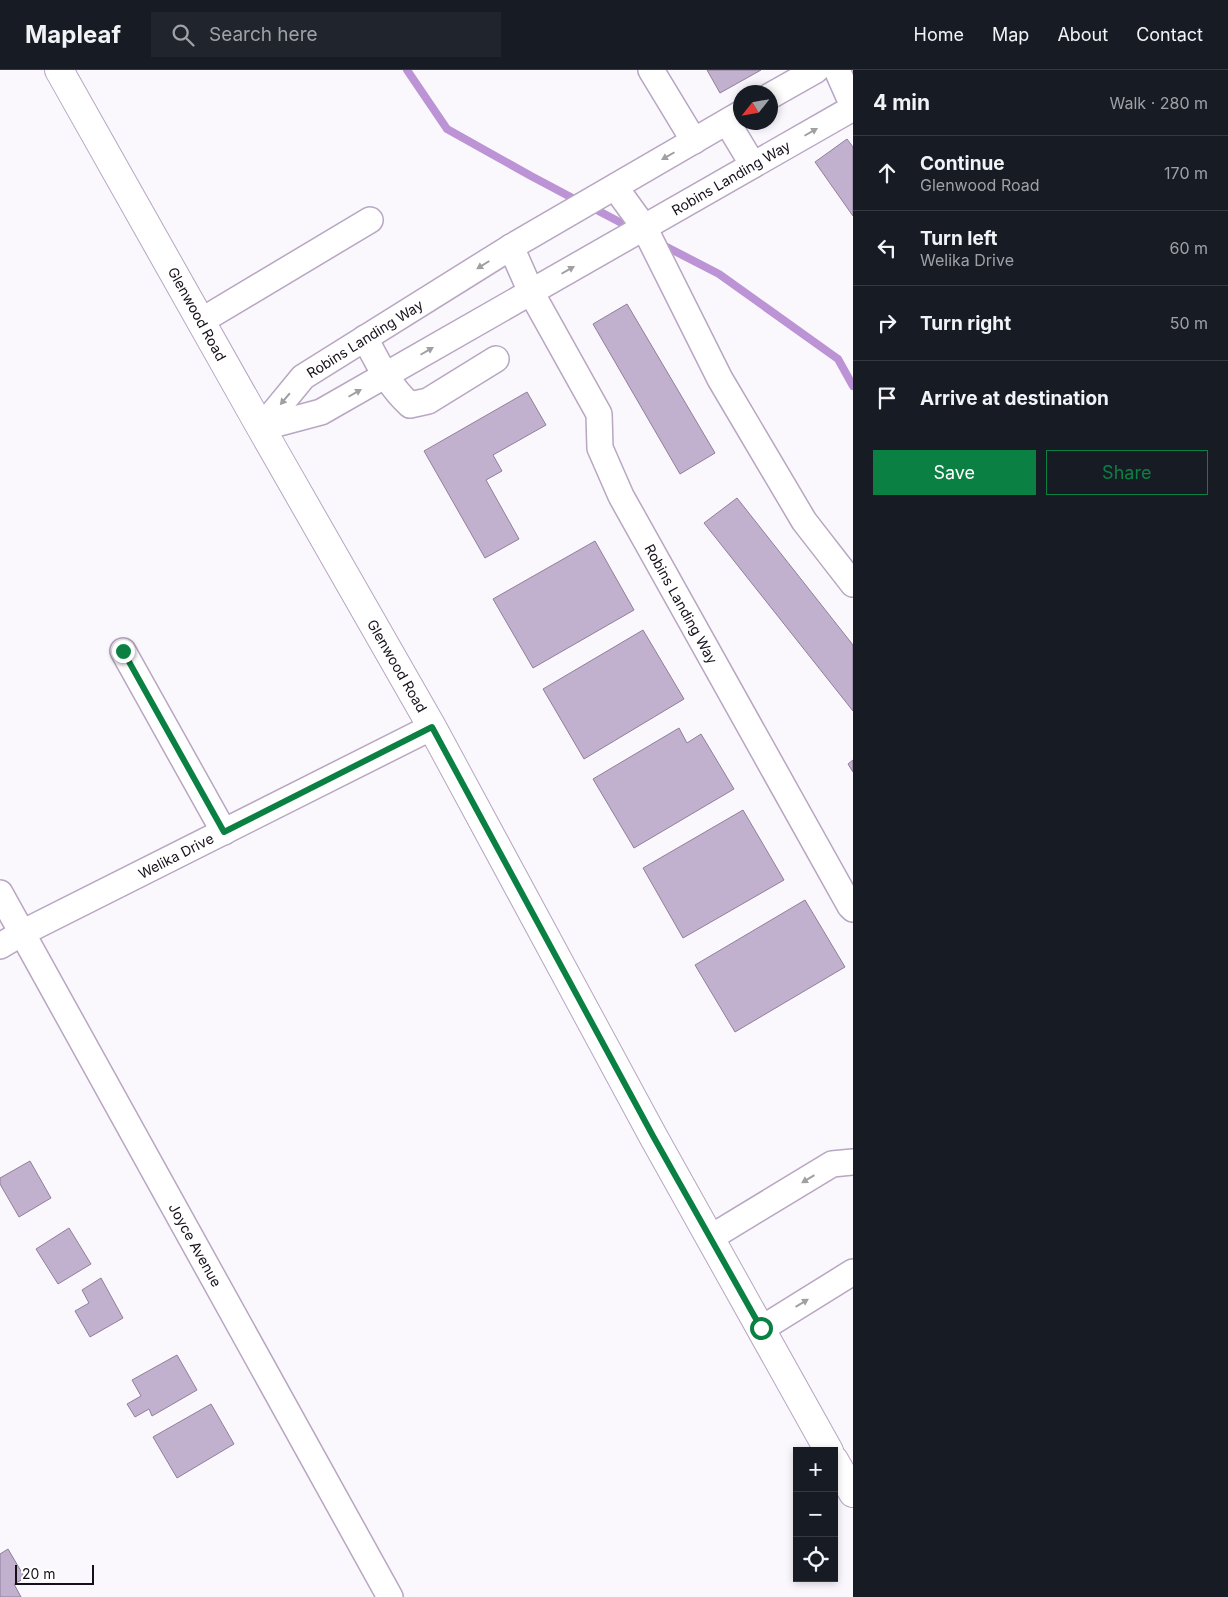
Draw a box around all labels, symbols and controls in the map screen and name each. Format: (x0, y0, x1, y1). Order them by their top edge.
search box (151, 12, 501, 57)
text: Mapleaf (25, 20, 121, 49)
icon: search (169, 21, 197, 49)
text: Search here (209, 23, 318, 46)
text: Home (914, 24, 964, 45)
text: Map (992, 24, 1029, 45)
text: About (1057, 24, 1108, 45)
text: Contact (1136, 24, 1203, 45)
north arrow (733, 85, 778, 130)
text: 4 min (873, 90, 930, 115)
text: Walk · 280 m (1110, 93, 1208, 113)
one-way arrow (804, 128, 817, 137)
street label: Robins Landing Way (668, 137, 793, 218)
one-way arrow (661, 152, 676, 160)
text: Continue (920, 152, 1005, 175)
icon: ahead (873, 159, 901, 187)
text: 170 m (1164, 163, 1208, 183)
text: Glenwood Road (920, 175, 1039, 195)
text: Turn left (920, 227, 998, 250)
icon: left (873, 234, 901, 262)
text: 60 m (1169, 238, 1208, 258)
text: Welika Drive (920, 250, 1014, 270)
one-way arrow (476, 260, 489, 269)
street label: Glenwood Road (165, 264, 230, 364)
one-way arrow (562, 266, 575, 275)
street label: Robins Landing Way (303, 296, 426, 381)
icon: right (873, 309, 901, 337)
text: Turn right (920, 312, 1011, 335)
text: 50 m (1170, 313, 1208, 333)
one-way arrow (420, 347, 435, 355)
icon: arrive (873, 384, 901, 412)
text: Arrive at destination (920, 387, 1109, 410)
one-way arrow (348, 388, 361, 397)
one-way arrow (280, 392, 291, 405)
button: Save (873, 450, 1036, 495)
button: Share (1046, 450, 1208, 495)
street label: Robins Landing Way (641, 541, 721, 667)
street label: Glenwood Road (364, 616, 431, 715)
route end (112, 640, 135, 663)
street label: Welika Drive (135, 829, 216, 882)
one-way arrow (802, 1174, 815, 1183)
street label: Joyce Avenue (165, 1200, 225, 1290)
one-way arrow (796, 1299, 809, 1308)
route start (750, 1317, 773, 1340)
map controls (793, 1447, 838, 1582)
button: + (793, 1447, 838, 1492)
button: − (793, 1492, 838, 1537)
button: locate (793, 1537, 838, 1582)
scale bar (15, 1562, 94, 1585)
text: 20 m (22, 1565, 56, 1582)

